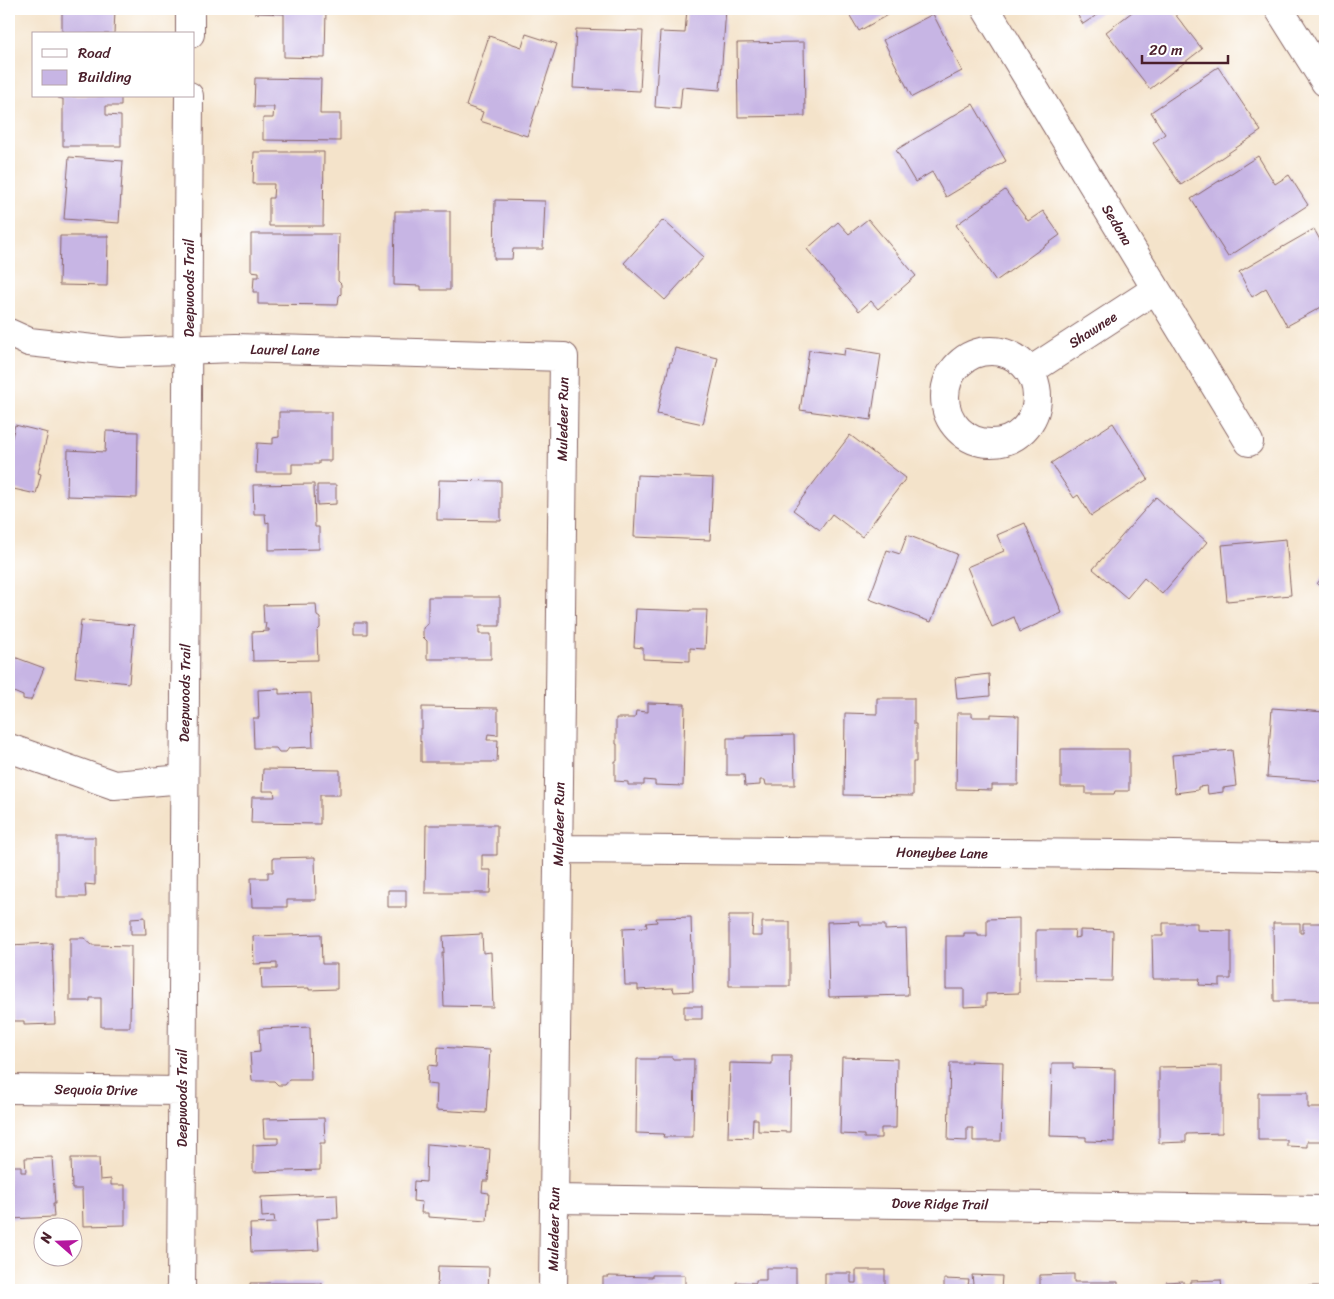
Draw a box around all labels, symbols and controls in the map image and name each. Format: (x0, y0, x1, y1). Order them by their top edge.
legend (32, 32, 195, 98)
scale bar (1142, 32, 1228, 64)
text: 20 m (1149, 37, 1183, 63)
text: Road (78, 40, 111, 66)
text: Building (78, 64, 132, 90)
street label: Sedona (1095, 199, 1139, 251)
street label: Deepwoods Trail (177, 238, 202, 337)
street label: Shawnee (1063, 305, 1123, 355)
street label: Laurel Lane (250, 337, 320, 363)
street label: Muledeer Run (550, 376, 576, 461)
street label: Deepwoods Trail (172, 643, 198, 742)
street label: Muledeer Run (546, 781, 572, 866)
street label: Honeybee Lane (896, 840, 988, 866)
street label: Deepwoods Trail (170, 1048, 195, 1147)
street label: Sequoia Drive (54, 1077, 138, 1103)
street label: Muledeer Run (541, 1186, 567, 1271)
street label: Dove Ridge Trail (891, 1191, 990, 1217)
north arrow (32, 1216, 82, 1266)
text: N (33, 1229, 60, 1247)

